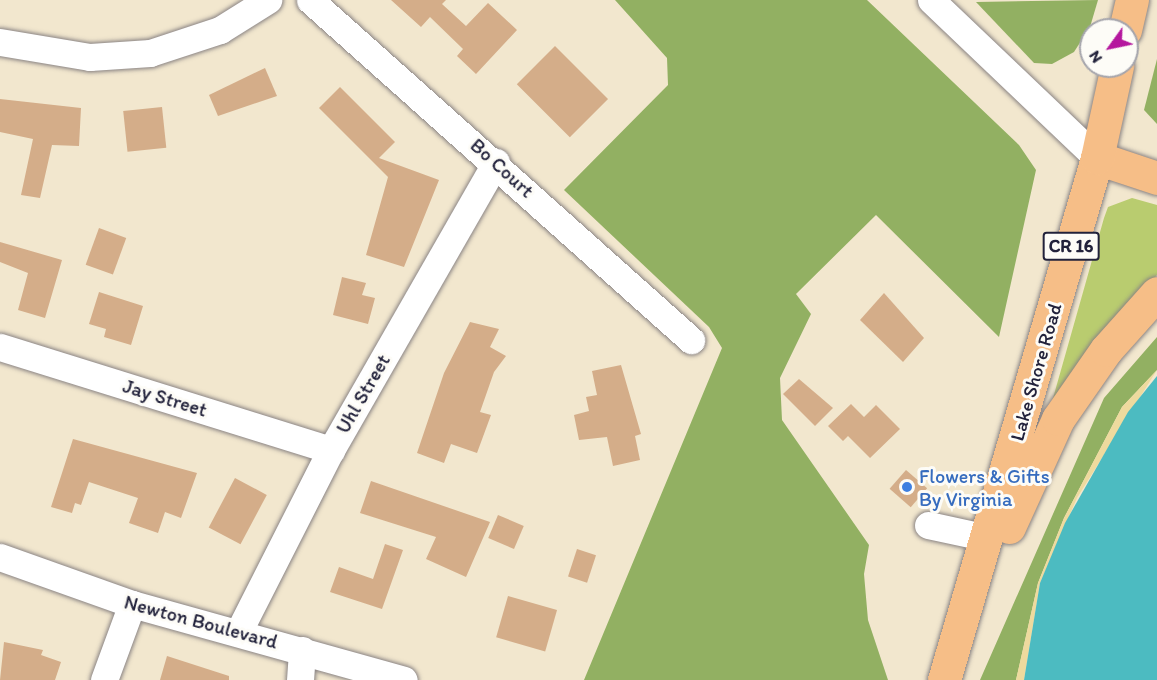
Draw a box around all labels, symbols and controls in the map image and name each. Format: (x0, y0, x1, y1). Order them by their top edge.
north arrow (1079, 18, 1139, 78)
text: N (1084, 47, 1106, 67)
street label: Bo Court (465, 133, 539, 203)
road number: CR 16 (1042, 231, 1100, 261)
street label: Lake Shore Road (1005, 301, 1067, 443)
street label: Uhl Street (331, 350, 395, 438)
street label: Jay Street (120, 374, 210, 422)
place label: Flowers & Gifts By Virginia (919, 464, 1050, 511)
marker: Flowers & Gifts By Virginia (900, 480, 914, 494)
street label: Newton Boulevard (121, 590, 281, 654)

